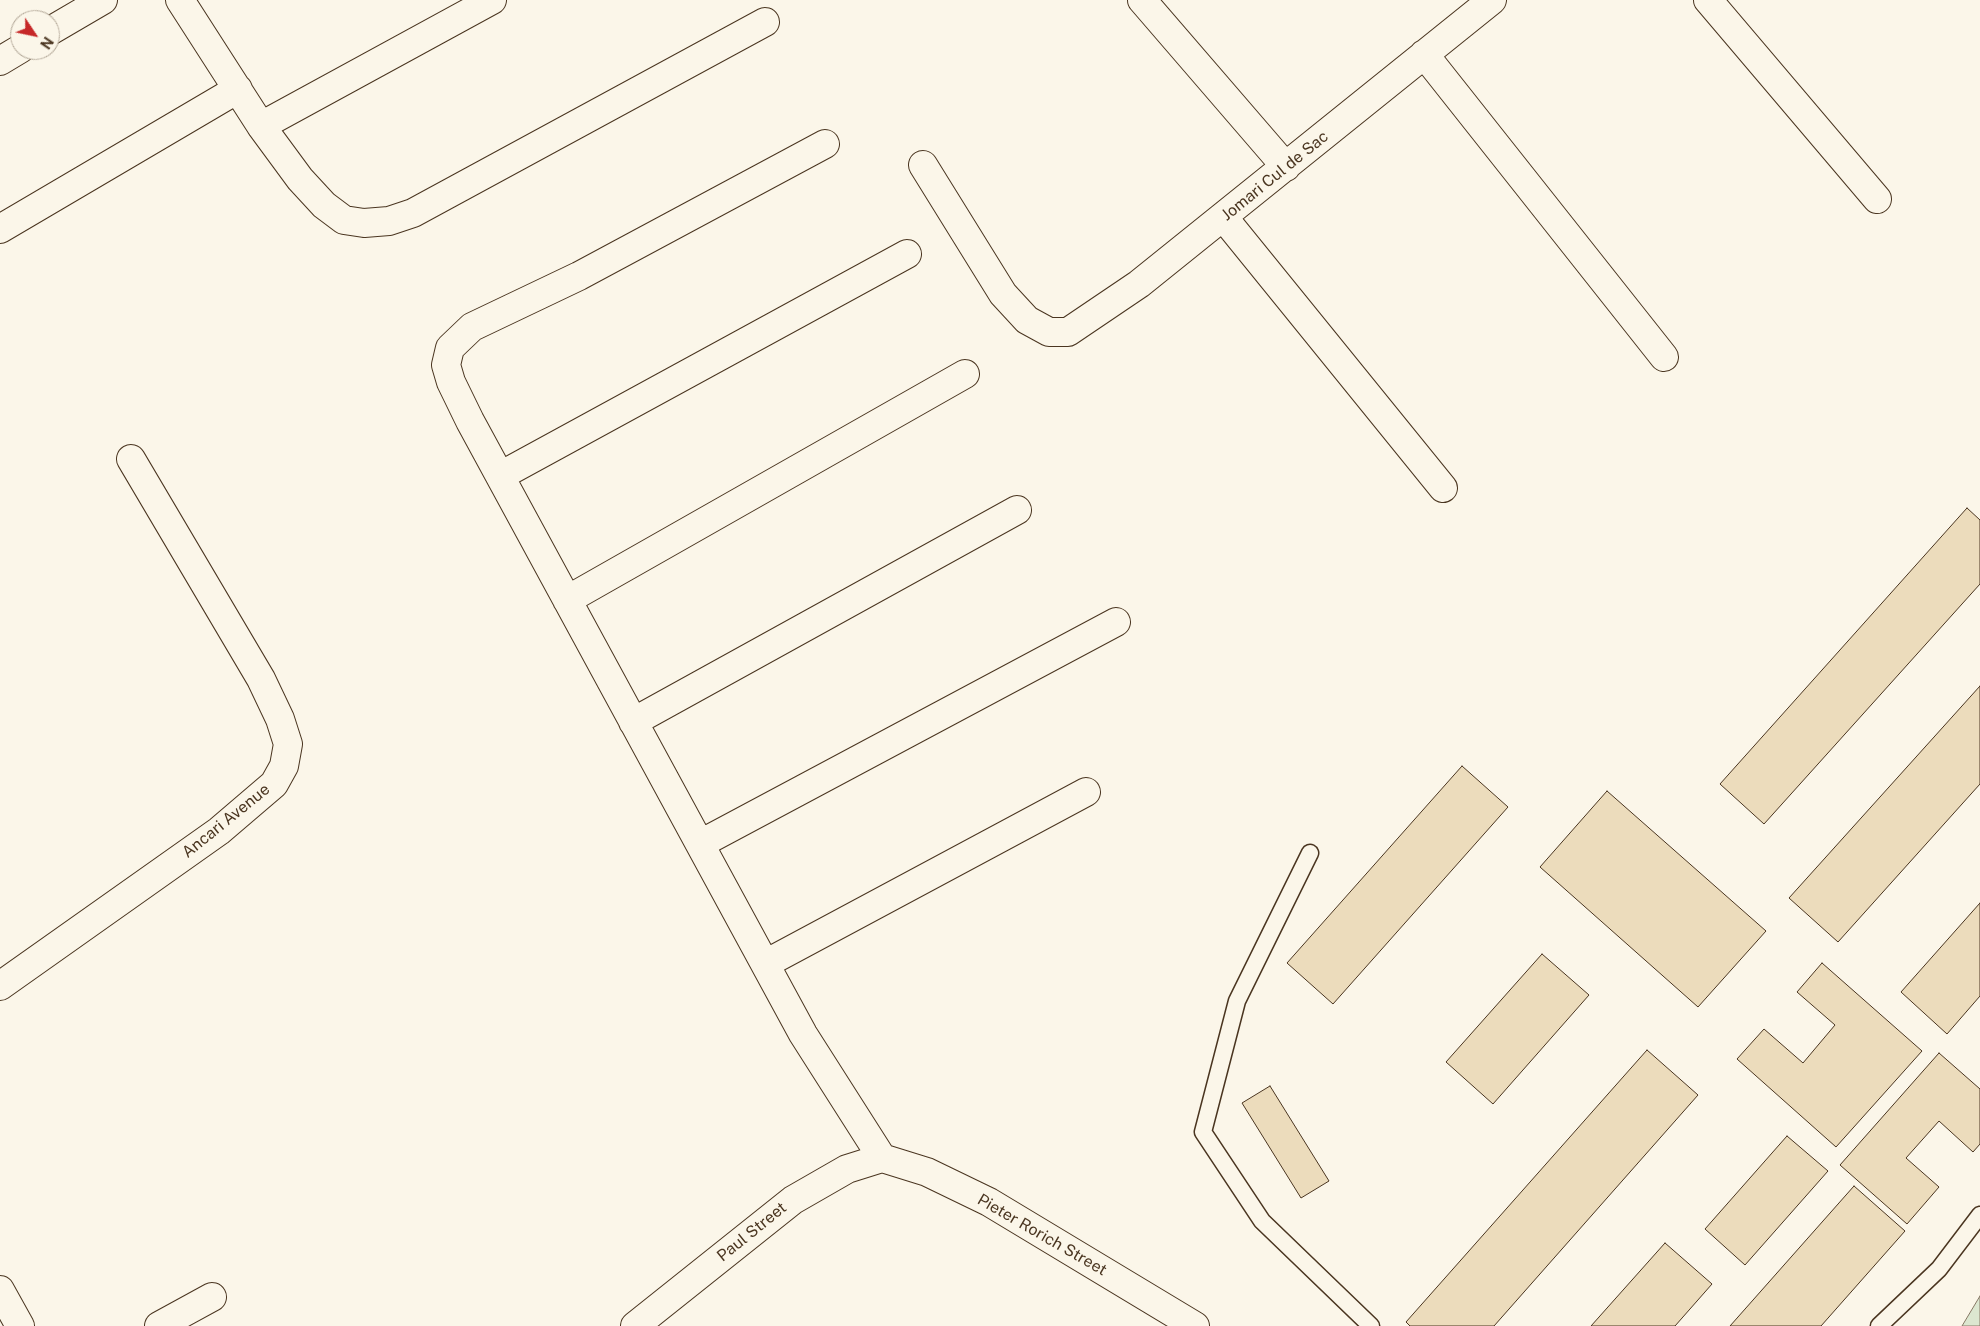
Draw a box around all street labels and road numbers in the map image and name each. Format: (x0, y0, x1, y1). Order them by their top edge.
street label: Jomari Cul de Sac (1218, 127, 1332, 225)
street label: Ancari Avenue (178, 780, 274, 862)
street label: Pieter Rorich Street (974, 1190, 1110, 1280)
street label: Paul Street (713, 1198, 791, 1266)

